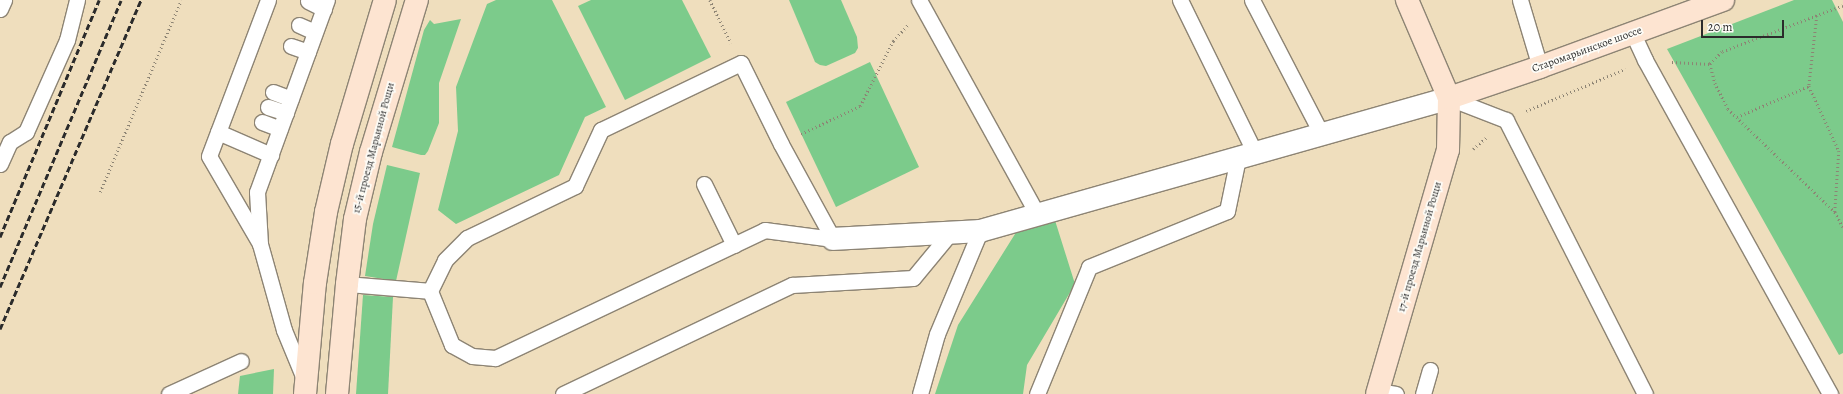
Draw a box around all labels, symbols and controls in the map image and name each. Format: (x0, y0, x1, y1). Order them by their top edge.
scale bar (1703, 12, 1786, 38)
text: 20 m (1708, 19, 1732, 35)
street label: Старомарьинское шоссе (1530, 24, 1644, 76)
street label: 15-й проезд Марьиной Рощи (350, 81, 398, 215)
street label: 17-й проезд Марьиной Рощи (1395, 180, 1445, 314)

